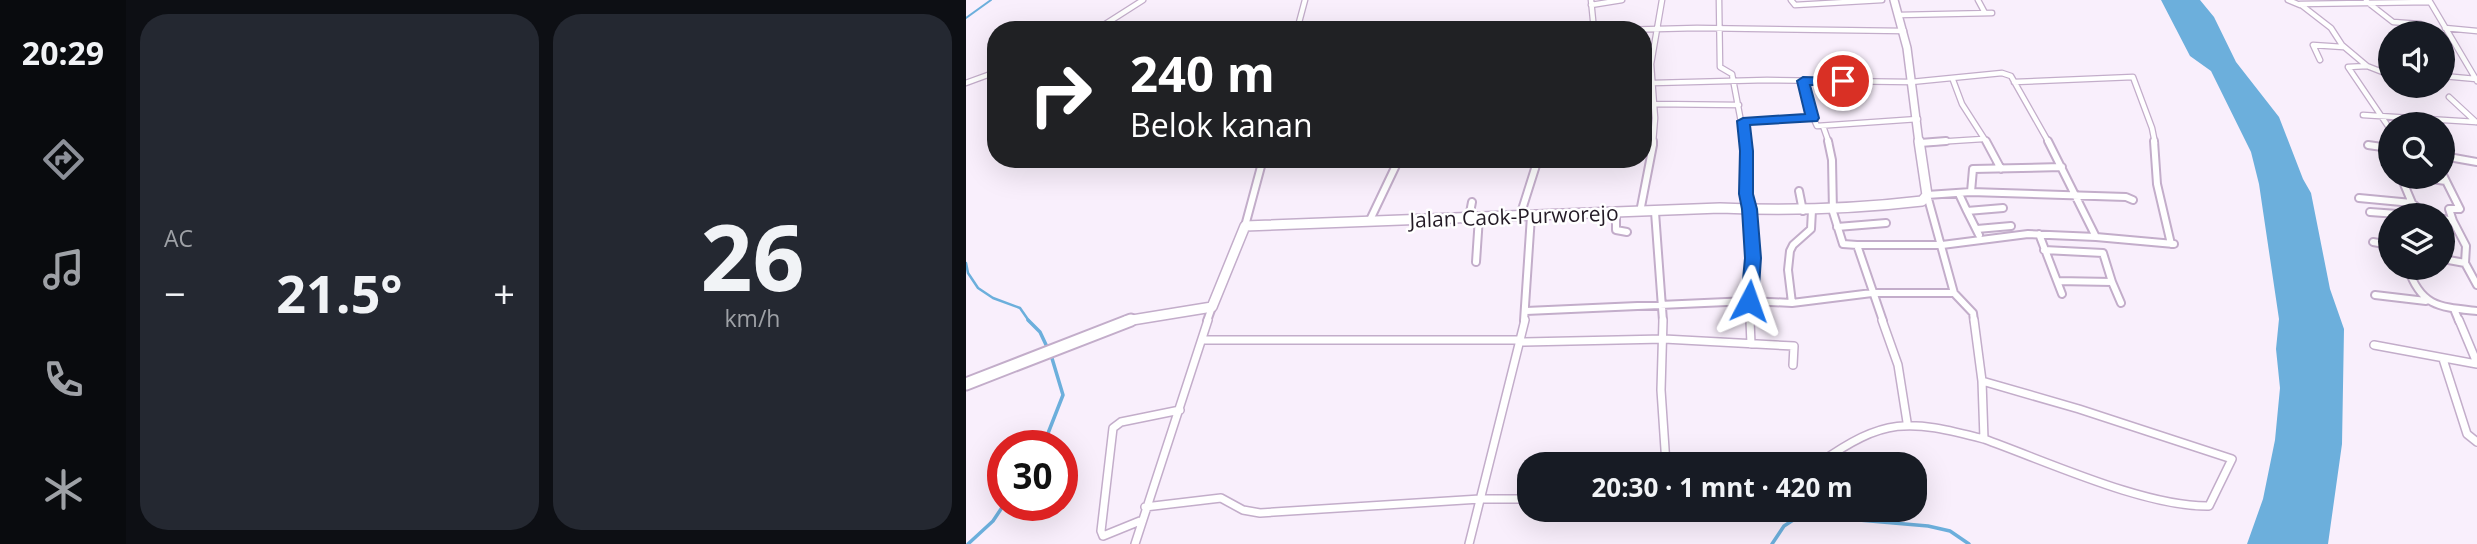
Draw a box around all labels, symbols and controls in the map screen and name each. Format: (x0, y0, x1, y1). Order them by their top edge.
map controls (2378, 21, 2455, 280)
button: sound (2378, 21, 2455, 98)
text: 20:29 (22, 31, 104, 74)
text: 240 m (1130, 40, 1275, 106)
icon: right (1015, 49, 1106, 140)
pin (1813, 51, 1873, 111)
icon: arrive (1824, 62, 1862, 100)
text: Belok kanan (1130, 103, 1313, 146)
button: search (2378, 112, 2455, 189)
icon: directions (39, 135, 88, 184)
text: 26 (700, 194, 805, 318)
street label: Jalan Caok-Purworejo (1407, 198, 1619, 234)
button: layers (2378, 203, 2455, 280)
text: AC (164, 222, 193, 254)
icon: music (39, 245, 88, 294)
text: 21.5° (276, 257, 403, 328)
position arrow (1712, 264, 1786, 338)
text: − (164, 267, 186, 319)
text: + (493, 267, 515, 319)
text: km/h (725, 302, 780, 334)
icon: phone (39, 355, 88, 404)
speed limit sign: 30 (987, 430, 1078, 521)
icon: climate (39, 465, 88, 514)
text: 20:30 · 1 mnt · 420 m (1591, 469, 1853, 505)

